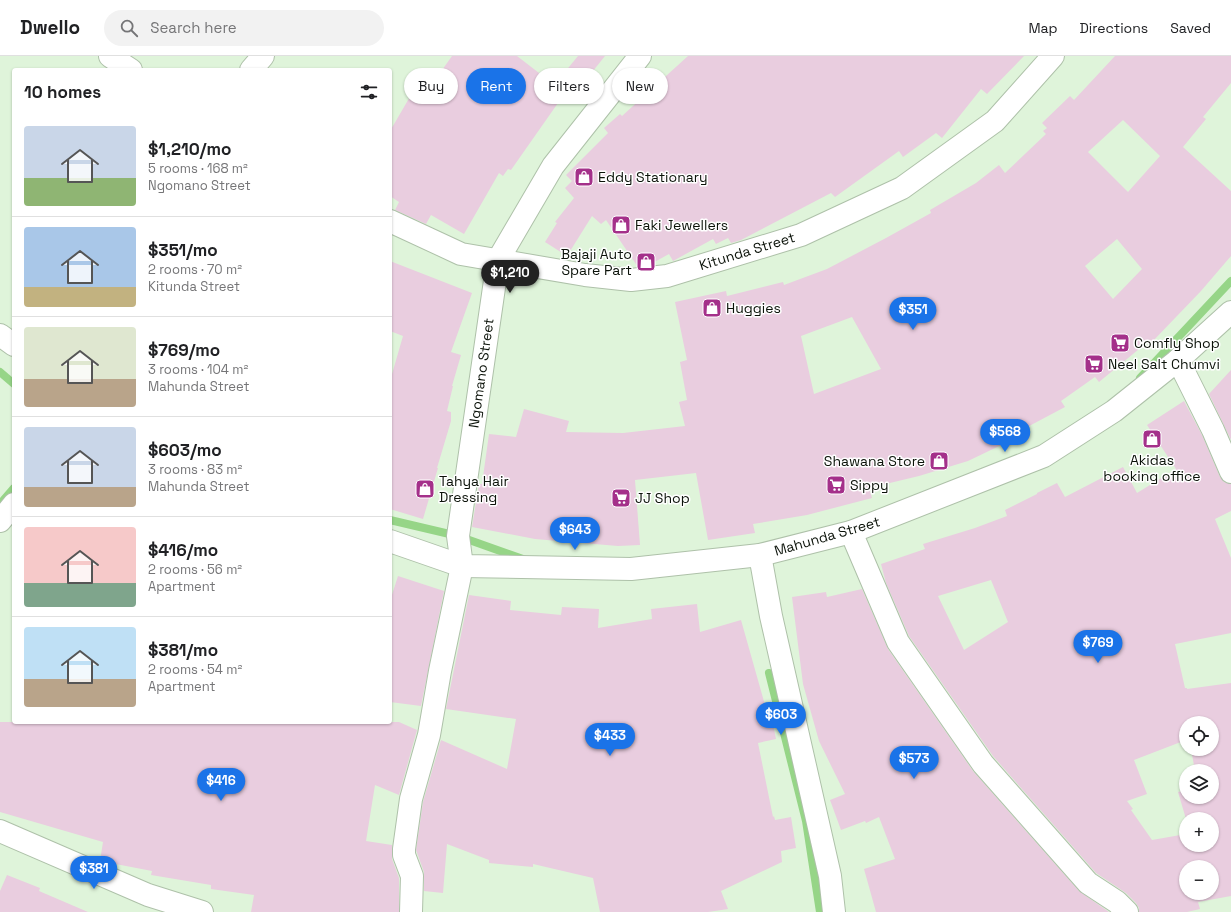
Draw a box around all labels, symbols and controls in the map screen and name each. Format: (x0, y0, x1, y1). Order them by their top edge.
search box (104, 10, 384, 46)
text: Dwello (20, 15, 80, 40)
icon: search (118, 17, 140, 39)
text: Search here (150, 18, 237, 37)
text: Map (1028, 19, 1058, 37)
text: Directions (1080, 19, 1148, 37)
text: Saved (1170, 19, 1211, 37)
chip: Buy (404, 68, 458, 104)
chip: Rent (466, 68, 526, 104)
chip: Filters (534, 68, 604, 104)
chip: New (612, 68, 668, 104)
text: 10 homes (24, 81, 101, 103)
icon: filters (358, 81, 380, 103)
text: $1,210/mo (148, 138, 231, 160)
icon: home (56, 142, 104, 190)
text: 5 rooms · 168 m² (148, 160, 248, 177)
shop icon: Eddy Stationary (573, 166, 595, 188)
place label: Eddy Stationary (598, 168, 708, 186)
text: Ngomano Street (148, 177, 251, 194)
shop icon: Faki Jewellers (610, 214, 632, 236)
place label: Faki Jewellers (635, 216, 728, 234)
street label: Kitunda Street (697, 228, 797, 274)
text: $351/mo (148, 239, 218, 261)
icon: home (56, 243, 104, 291)
place label: Bajaji Auto Spare Part (561, 245, 632, 279)
shop icon: Bajaji Auto Spare Part (635, 251, 657, 273)
pin: $1,210 (477, 260, 543, 294)
text: 2 rooms · 70 m² (148, 261, 242, 278)
text: $1,210 (490, 264, 530, 281)
text: Kitunda Street (148, 278, 240, 295)
shop icon: Huggies (701, 297, 723, 319)
pin: $351 (889, 297, 937, 331)
place label: Huggies (726, 299, 781, 317)
text: $351 (898, 301, 928, 318)
street label: Ngomano Street (464, 317, 498, 429)
supermarket icon: Comfly Shop (1109, 332, 1131, 354)
place label: Comfly Shop (1134, 334, 1220, 352)
text: $769/mo (148, 339, 220, 361)
icon: home (56, 343, 104, 391)
supermarket icon: Neel Salt Chumvi (1083, 353, 1105, 375)
place label: Neel Salt Chumvi (1108, 355, 1220, 373)
text: 3 rooms · 104 m² (148, 361, 248, 378)
text: Mahunda Street (148, 378, 249, 395)
pin: $568 (981, 419, 1029, 453)
text: $568 (989, 423, 1021, 440)
shop icon: Akidas booking office (1141, 428, 1163, 450)
text: $603/mo (148, 439, 222, 461)
icon: home (56, 443, 104, 491)
shop icon: Shawana Store (928, 450, 950, 472)
place label: Akidas booking office (1103, 451, 1201, 485)
place label: Shawana Store (824, 452, 925, 470)
text: 3 rooms · 83 m² (148, 461, 242, 478)
place label: Tahya Hair Dressing (439, 472, 509, 506)
supermarket icon: Sippy (825, 474, 847, 496)
place label: Sippy (850, 476, 889, 494)
text: Mahunda Street (148, 478, 249, 495)
shop icon: Tahya Hair Dressing (414, 478, 436, 500)
supermarket icon: JJ Shop (610, 487, 632, 509)
place label: JJ Shop (635, 489, 690, 507)
street label: Mahunda Street (772, 512, 882, 560)
pin: $643 (551, 517, 599, 551)
text: $643 (559, 521, 591, 538)
text: $416/mo (148, 539, 218, 561)
icon: home (56, 543, 104, 591)
text: 2 rooms · 56 m² (148, 561, 242, 578)
text: Apartment (148, 578, 216, 595)
pin: $769 (1074, 630, 1122, 664)
text: $769 (1082, 634, 1114, 651)
text: $381/mo (148, 639, 218, 661)
icon: home (56, 643, 104, 691)
text: 2 rooms · 54 m² (148, 661, 242, 678)
text: Apartment (148, 678, 216, 695)
pin: $603 (757, 702, 805, 736)
text: $603 (765, 706, 797, 723)
map controls (1179, 716, 1219, 900)
button: locate (1179, 716, 1219, 756)
pin: $433 (586, 723, 634, 757)
text: $433 (594, 727, 626, 744)
pin: $573 (890, 746, 938, 780)
text: $573 (899, 750, 929, 767)
button: layers (1179, 764, 1219, 804)
pin: $416 (197, 768, 245, 802)
text: $416 (206, 772, 236, 789)
button: + (1179, 812, 1219, 852)
pin: $381 (70, 856, 118, 890)
text: $381 (79, 860, 109, 877)
button: − (1179, 860, 1219, 900)

